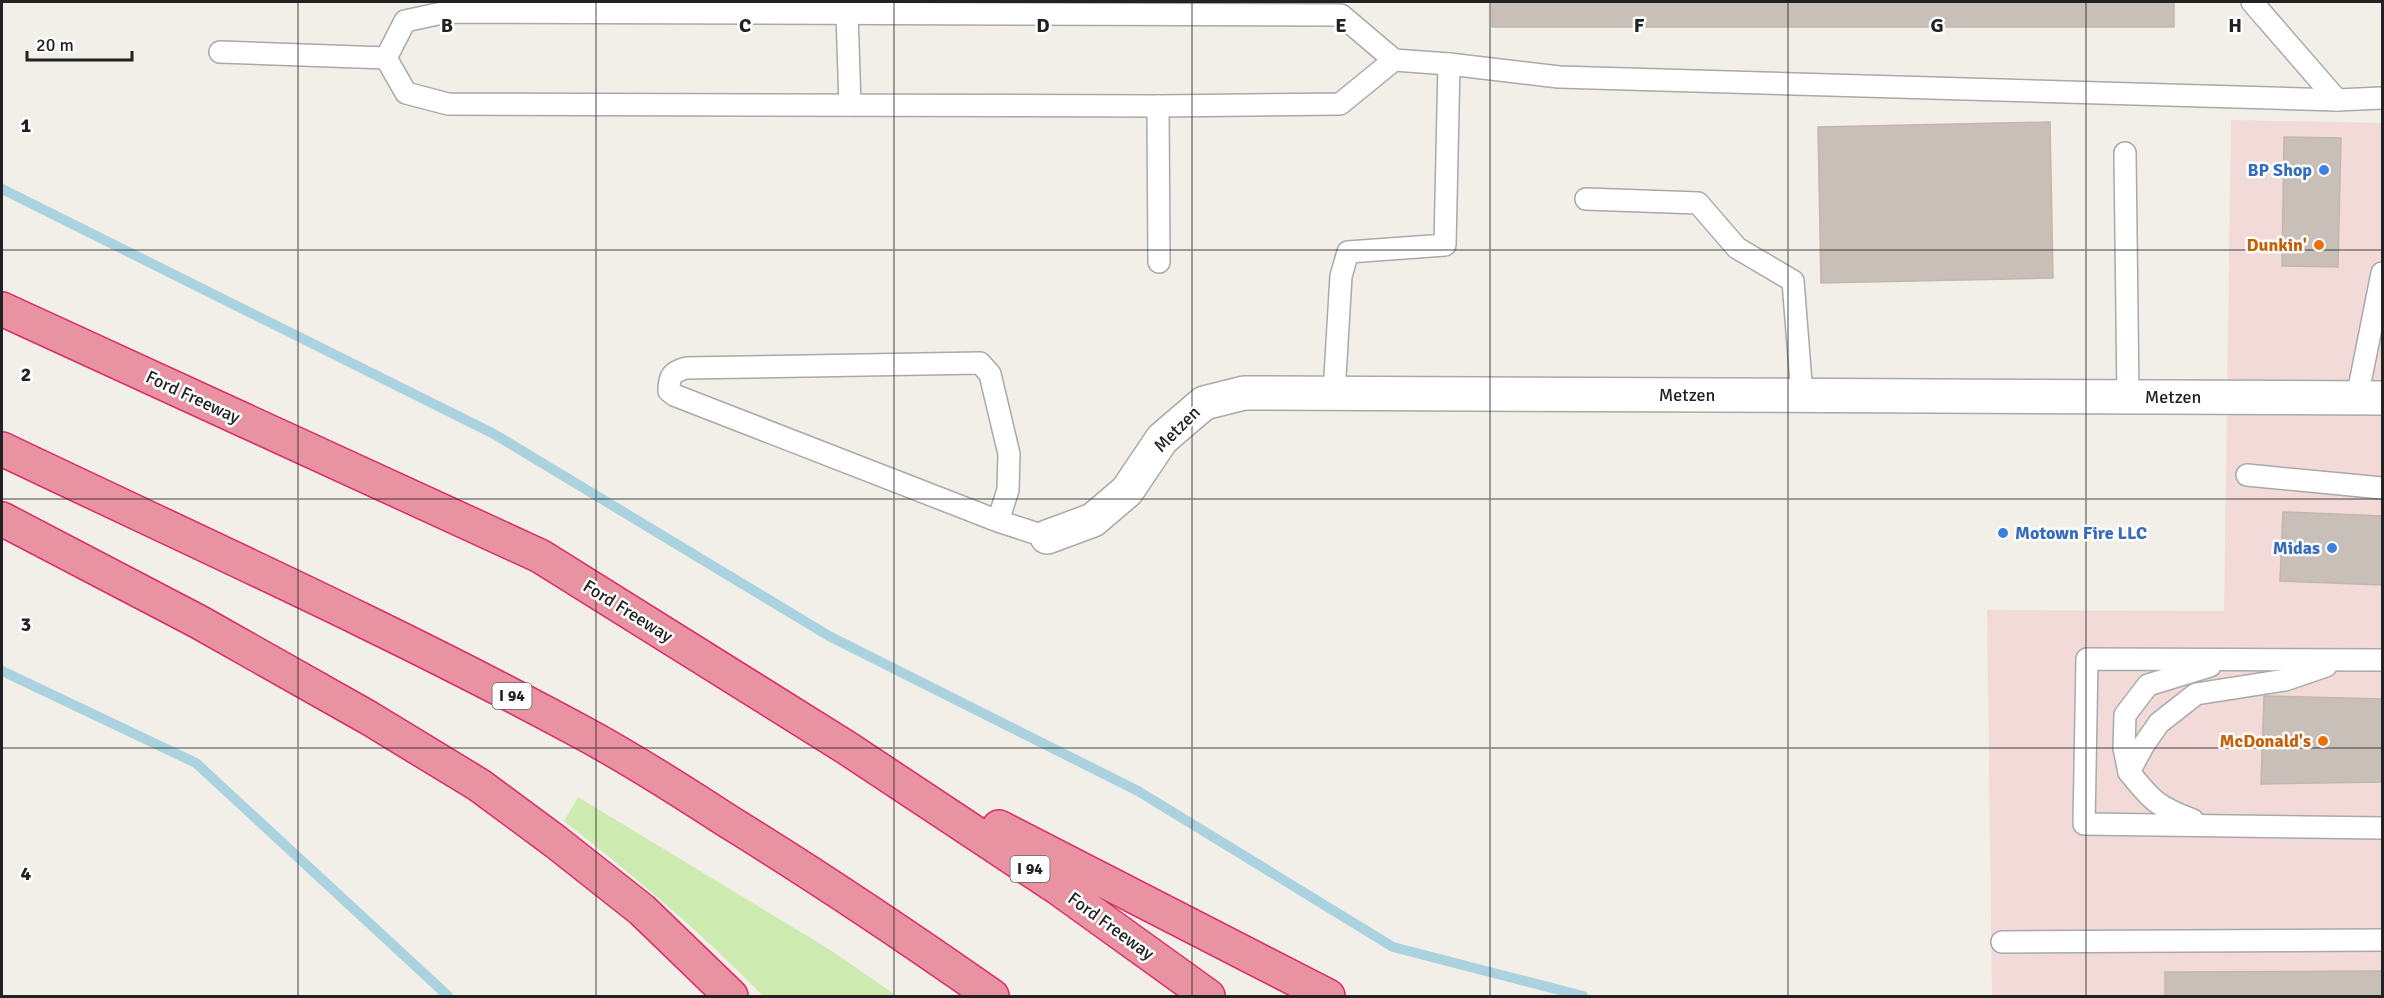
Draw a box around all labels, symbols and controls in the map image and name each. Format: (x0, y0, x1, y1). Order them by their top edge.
text: B (441, 13, 453, 38)
text: C (739, 13, 751, 38)
text: D (1036, 13, 1050, 38)
text: E (1335, 13, 1347, 38)
text: F (1634, 13, 1645, 38)
text: G (1930, 13, 1944, 38)
text: H (2228, 13, 2242, 38)
scale bar (27, 24, 132, 62)
text: 20 m (36, 34, 74, 56)
text: 1 (21, 113, 32, 138)
place label: BP Shop (2247, 159, 2312, 181)
marker: BP Shop (2317, 163, 2331, 177)
place label: Dunkin' (2247, 234, 2307, 256)
marker: Dunkin' (2312, 238, 2326, 252)
text: 2 (21, 362, 31, 387)
street label: Ford Freeway (142, 366, 244, 429)
street label: Metzen (1659, 384, 1715, 406)
street label: Metzen (2145, 386, 2201, 408)
street label: Metzen (1149, 401, 1205, 457)
place label: Motown Fire LLC (2015, 522, 2147, 544)
marker: Motown Fire LLC (1996, 526, 2010, 540)
place label: Midas (2273, 537, 2320, 559)
marker: Midas (2325, 541, 2339, 555)
street label: Ford Freeway (579, 575, 677, 648)
text: 3 (21, 612, 31, 637)
road number: I 94 (492, 683, 532, 709)
place label: McDonald's (2220, 730, 2311, 752)
marker: McDonald's (2316, 734, 2330, 748)
road number: I 94 (1010, 856, 1050, 882)
text: 4 (21, 861, 32, 886)
street label: Ford Freeway (1064, 887, 1159, 965)

